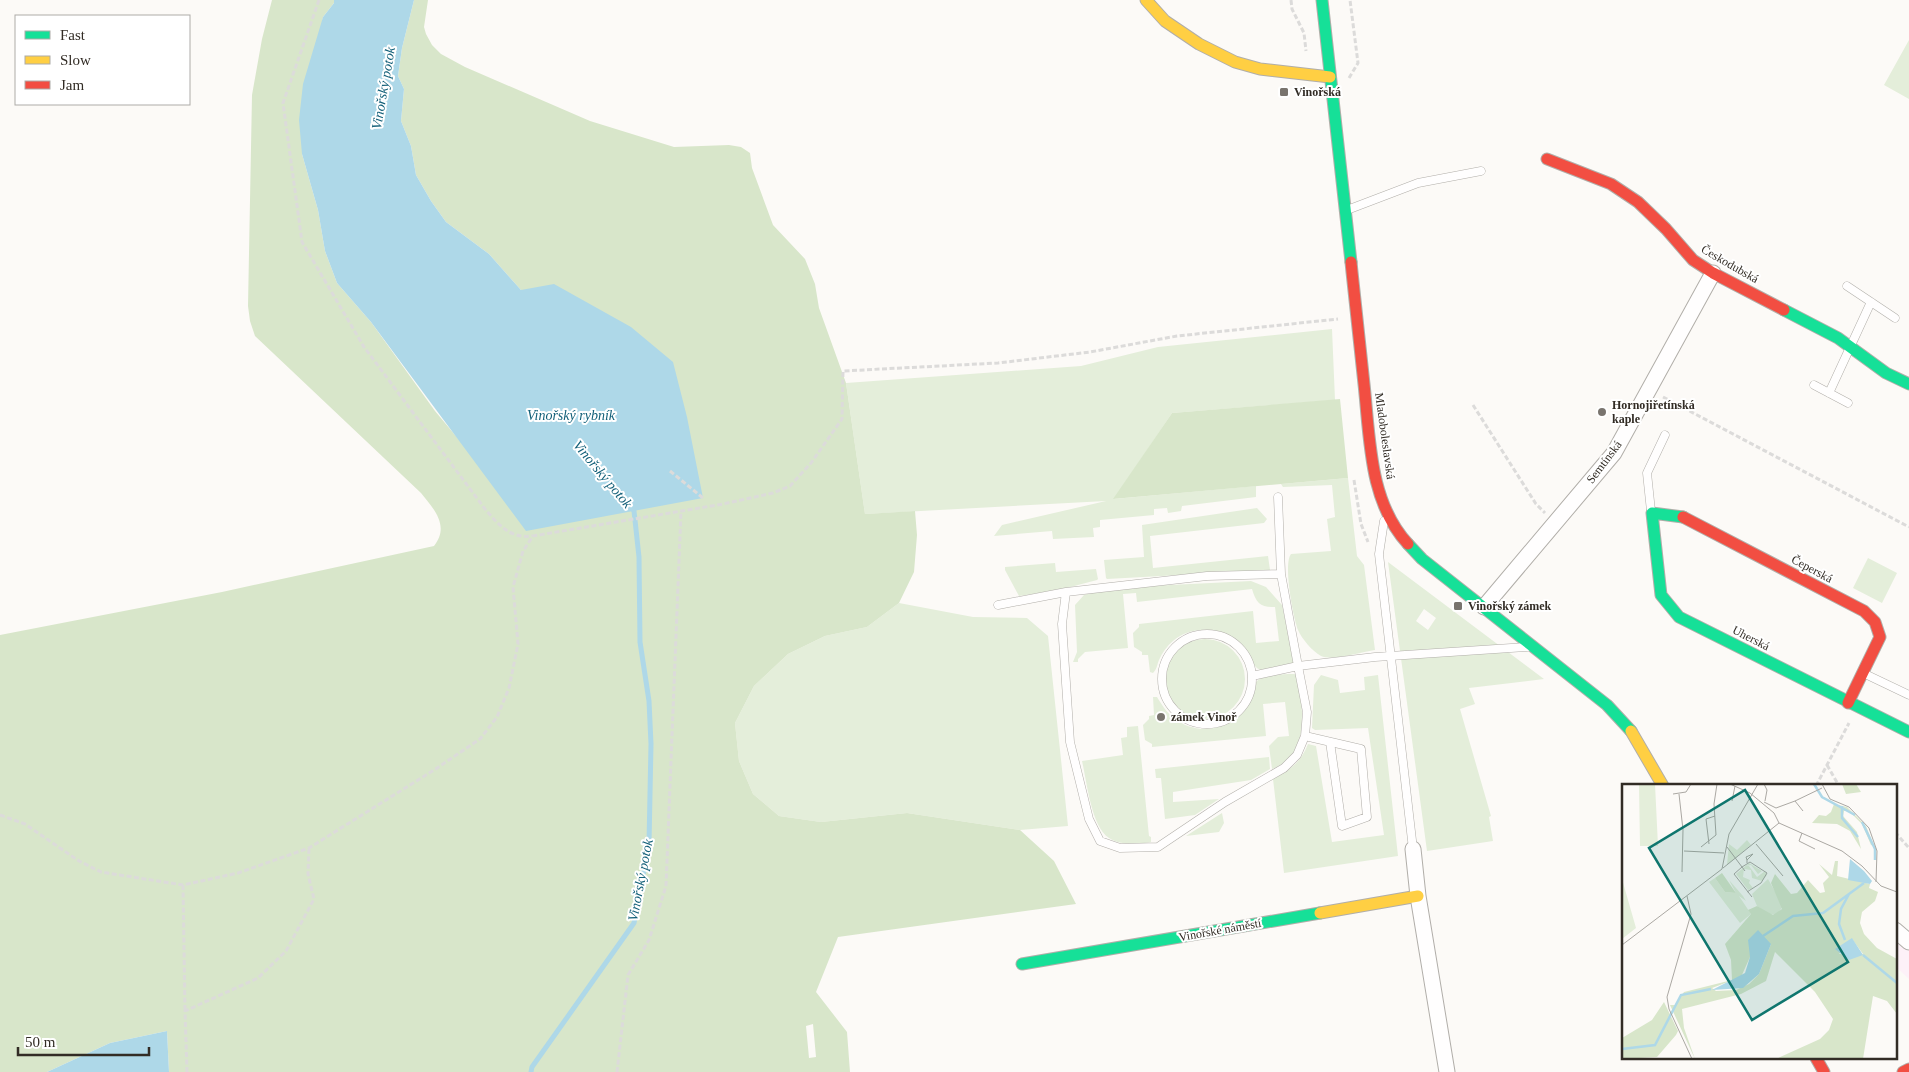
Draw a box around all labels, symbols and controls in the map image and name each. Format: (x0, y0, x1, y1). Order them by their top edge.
legend (15, 15, 190, 105)
text: Fast (60, 27, 86, 43)
water label: Vinořský potok (369, 45, 398, 130)
text: Slow (60, 52, 91, 68)
text: Jam (60, 77, 84, 93)
place label: Vinořská (1294, 85, 1341, 99)
marker: Vinořská (1278, 86, 1290, 98)
street label: Českodubská (1699, 242, 1762, 286)
street label: Mladoboleslavská (1372, 392, 1398, 481)
place label: Hornojiřetínská kaple (1612, 398, 1695, 426)
marker: Hornojiřetínská kaple (1596, 406, 1608, 418)
water label: Vinořský rybník (527, 408, 616, 423)
street label: Semtínská (1583, 437, 1625, 486)
water label: Vinořský potok (570, 438, 636, 512)
street label: Čeperská (1789, 552, 1836, 586)
place label: Vinořský zámek (1468, 599, 1552, 613)
marker: Vinořský zámek (1452, 600, 1464, 612)
street label: Uherská (1730, 623, 1773, 654)
place label: zámek Vinoř (1171, 710, 1237, 724)
marker: zámek Vinoř (1155, 711, 1167, 723)
inset map (1622, 784, 1896, 1060)
water label: Vinořský potok (625, 837, 656, 922)
street label: Vinořské náměstí (1178, 916, 1263, 944)
scale bar (18, 1024, 149, 1056)
text: 50 m (25, 1034, 56, 1050)

